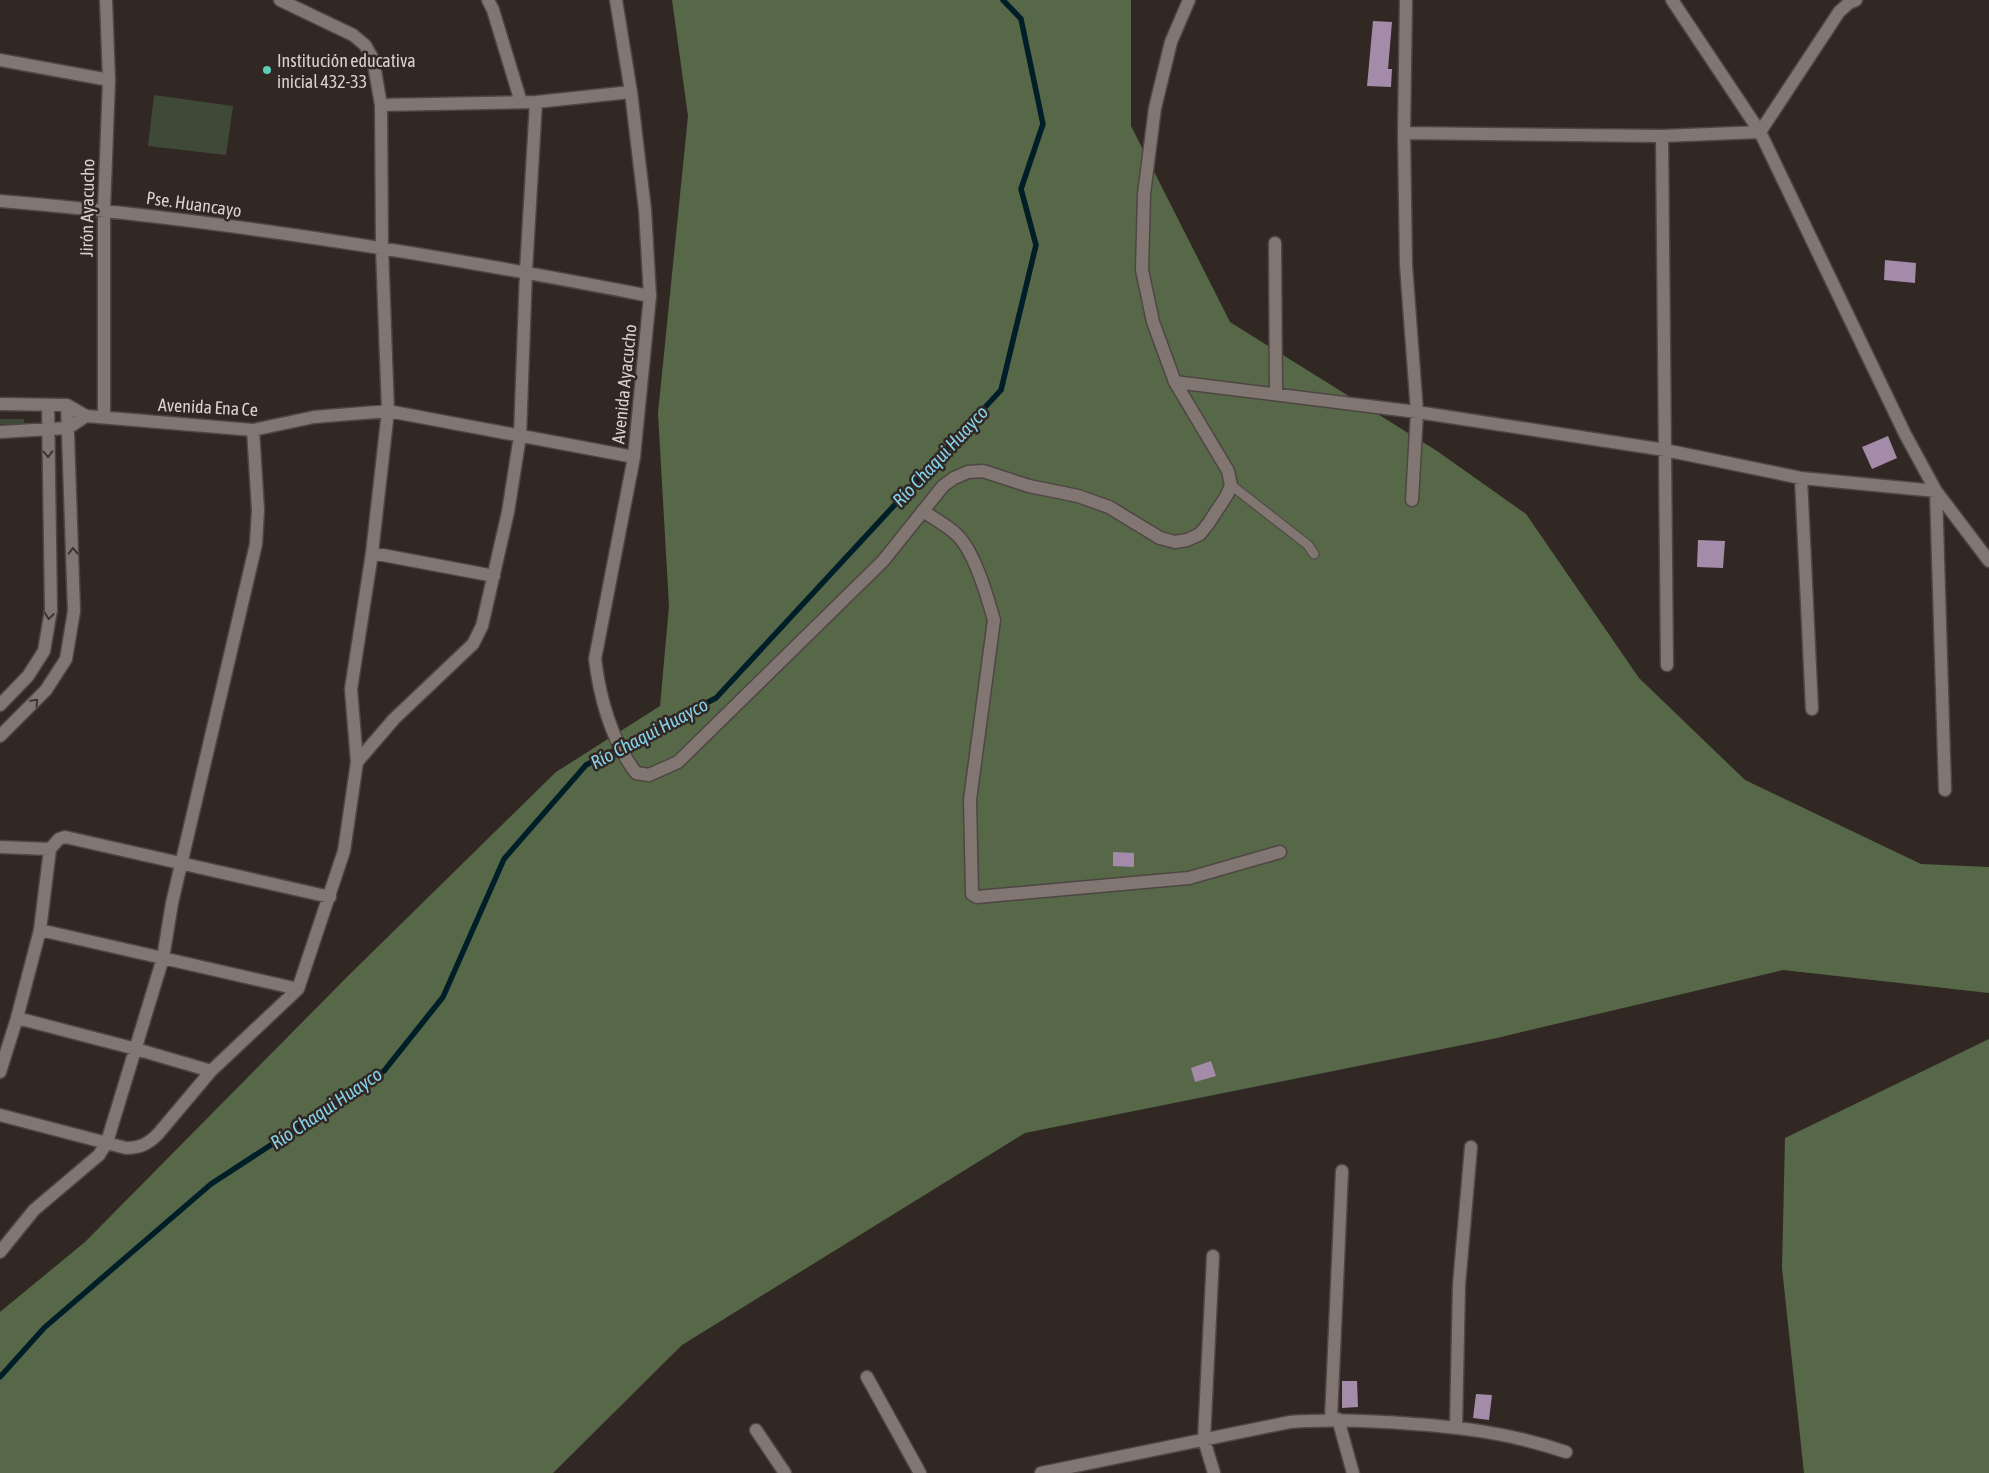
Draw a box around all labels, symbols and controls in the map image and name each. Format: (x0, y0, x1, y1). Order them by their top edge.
place label: Institución educativa inicial 432-33 (277, 50, 416, 92)
marker: Institución educativa inicial 432-33 (261, 64, 273, 76)
street label: Jirón Ayacucho (76, 159, 98, 257)
street label: Pse. Huancayo (145, 187, 243, 221)
street label: Avenida Ayacucho (607, 323, 641, 445)
street label: Avenida Ena Ce (158, 394, 258, 420)
water label: Río Chaqui Huayco (888, 401, 992, 511)
one-way arrow (43, 450, 53, 458)
one-way arrow (68, 546, 78, 554)
one-way arrow (45, 612, 55, 620)
water label: Río Chaqui Huayco (587, 693, 712, 773)
one-way arrow (29, 699, 38, 708)
water label: Río Chaqui Huayco (266, 1063, 386, 1153)

